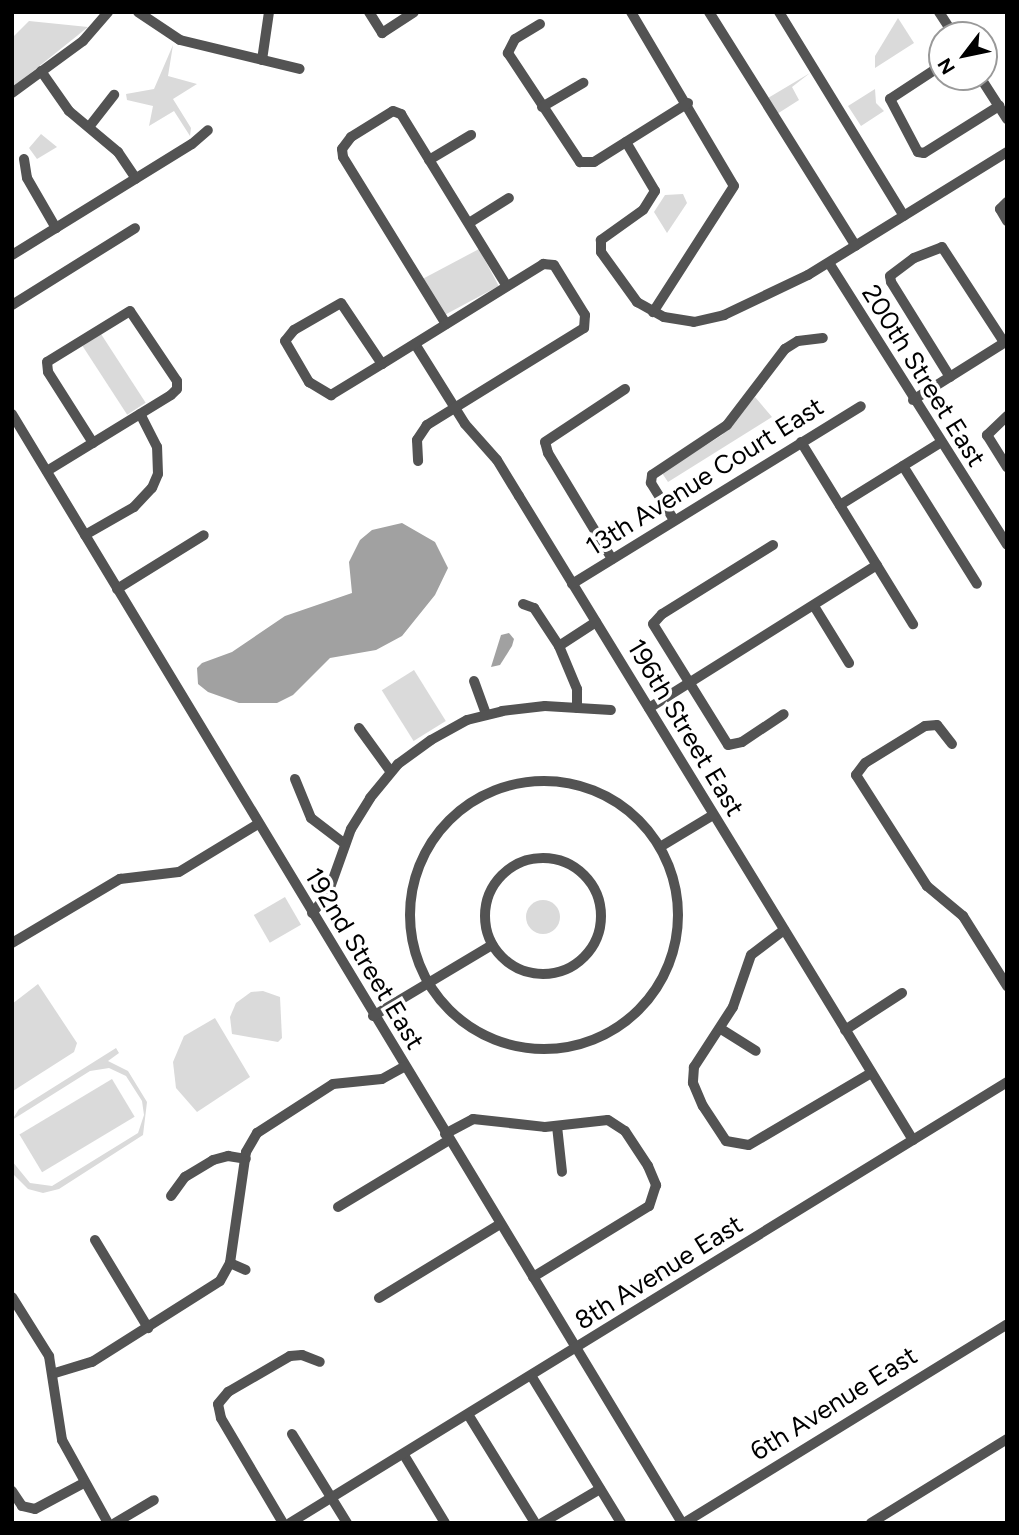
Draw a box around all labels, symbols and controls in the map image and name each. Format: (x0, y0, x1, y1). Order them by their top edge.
north arrow (928, 21, 998, 91)
text: N (933, 54, 960, 79)
street label: 200th Street East (855, 279, 991, 473)
street label: 13th Avenue Court East (581, 391, 829, 563)
street label: 196th Street East (620, 634, 750, 822)
street label: 192nd Street East (298, 863, 430, 1055)
street label: 8th Avenue East (569, 1209, 749, 1337)
street label: 6th Avenue East (745, 1340, 923, 1468)

